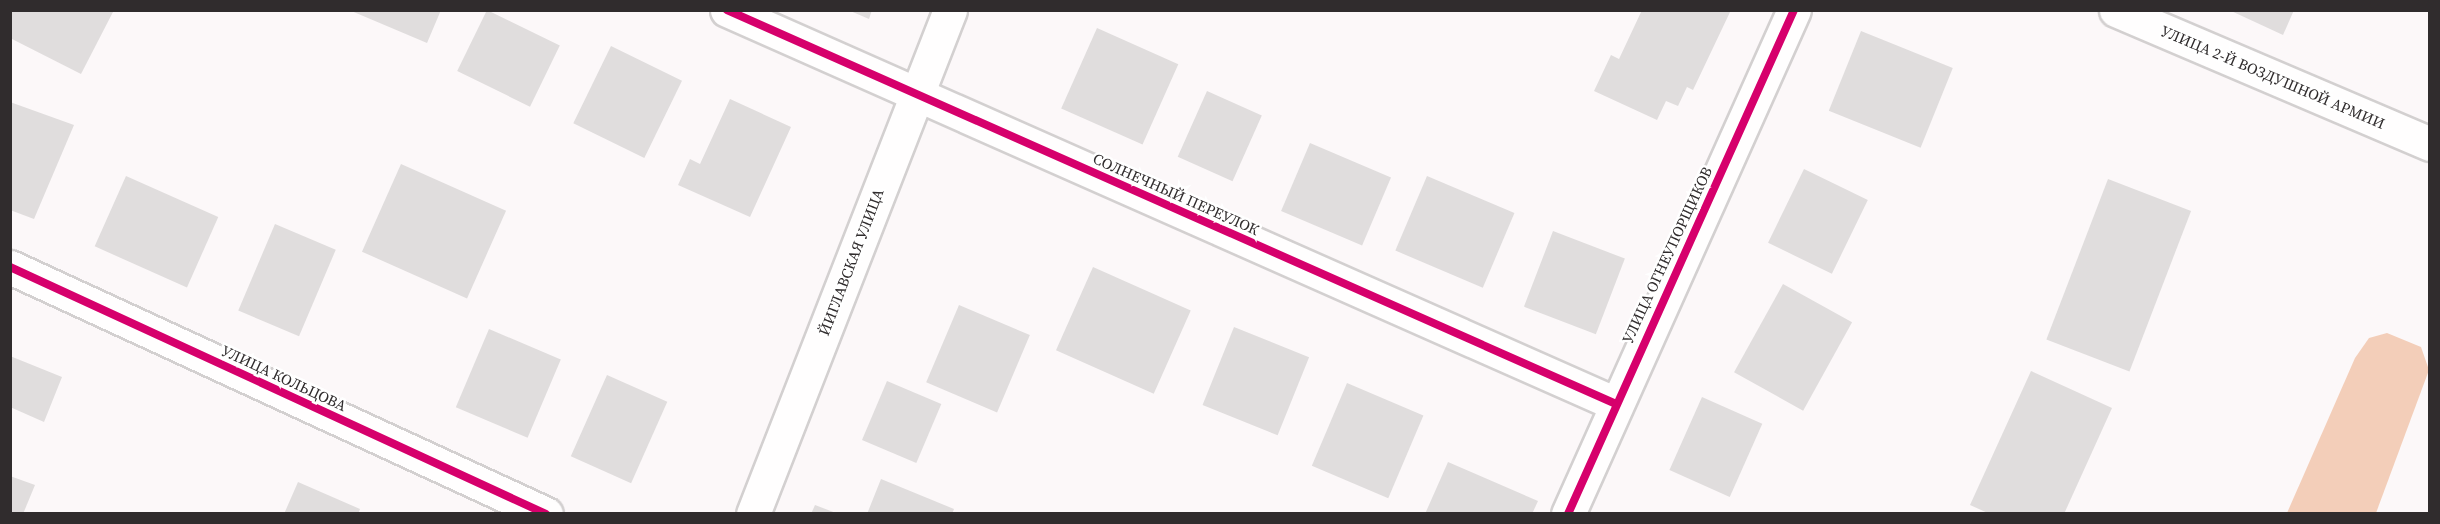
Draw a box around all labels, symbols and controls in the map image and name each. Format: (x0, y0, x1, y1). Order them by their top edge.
street label: УЛИЦА 2-Й ВОЗДУШНОЙ АРМИИ (2158, 22, 2388, 132)
street label: СОЛНЕЧНЫЙ ПЕРЕУЛОК (1090, 149, 1262, 239)
street label: УЛИЦА ОГНЕУПОРЩИКОВ (1618, 164, 1716, 346)
street label: ЙИГЛАВСКАЯ УЛИЦА (815, 186, 887, 338)
street label: УЛИЦА КОЛЬЦОВА (219, 341, 349, 415)

